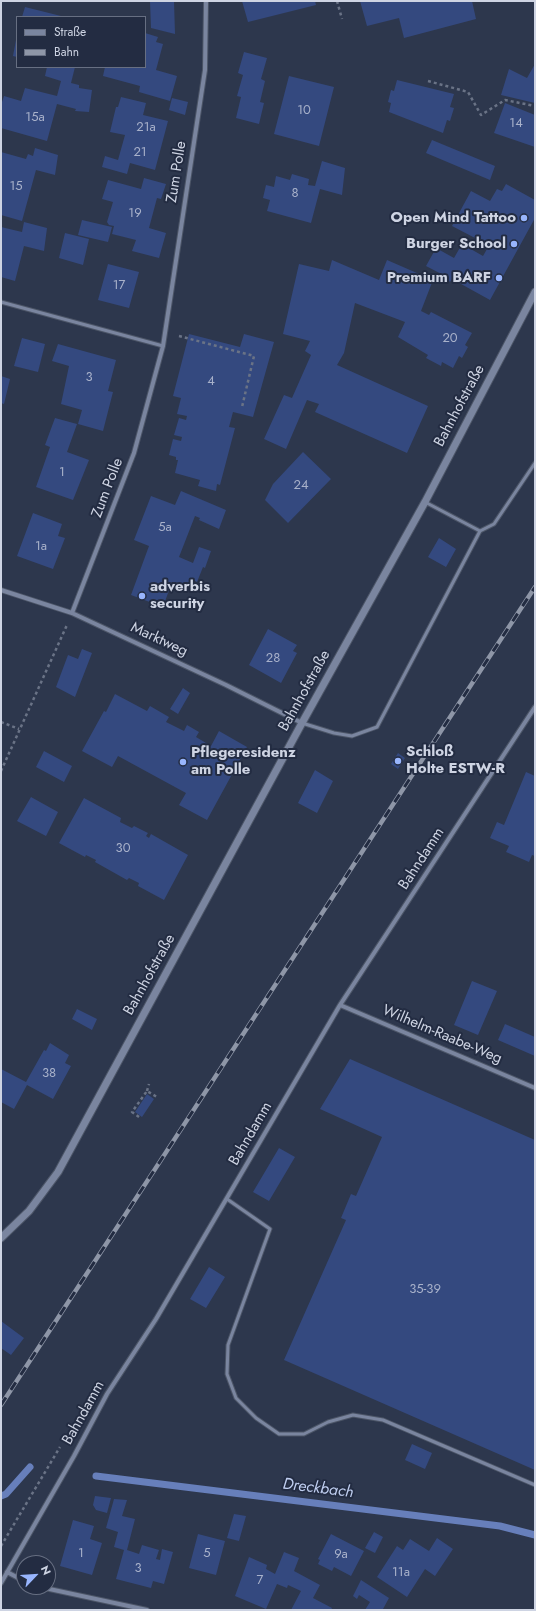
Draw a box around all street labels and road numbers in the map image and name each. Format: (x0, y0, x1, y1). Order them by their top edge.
street label: Zum Polle (163, 140, 191, 204)
street label: Bahnhofstraße (431, 362, 489, 450)
street label: Zum Polle (88, 456, 128, 520)
street label: Marktweg (128, 619, 190, 661)
street label: Bahnhofstraße (275, 647, 335, 735)
street label: Bahndamm (395, 825, 449, 893)
street label: Bahnhofstraße (120, 931, 180, 1019)
street label: Wilhelm-Raabe-Weg (379, 1002, 505, 1068)
street label: Bahndamm (226, 1099, 276, 1169)
street label: Bahndamm (59, 1378, 109, 1448)

